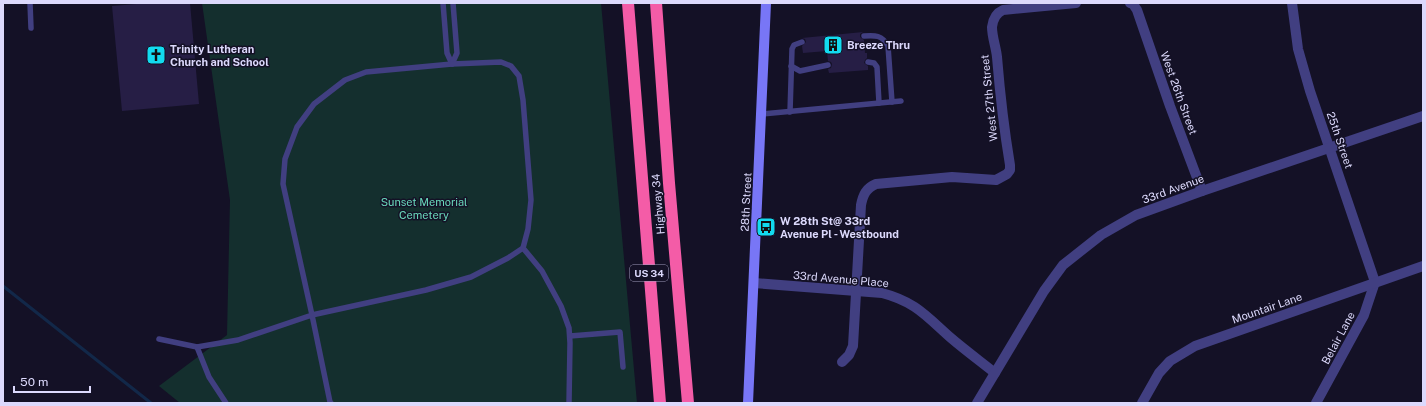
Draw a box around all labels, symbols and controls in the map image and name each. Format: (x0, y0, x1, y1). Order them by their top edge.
building icon: Breeze Thru (822, 34, 844, 56)
place label: Breeze Thru (847, 39, 910, 51)
place label: Trinity Lutheran Church and School (170, 43, 269, 68)
church icon: Trinity Lutheran Church and School (145, 44, 167, 66)
street label: West 26th Street (1158, 50, 1200, 136)
street label: West 27th Street (978, 54, 1000, 142)
street label: 25th Street (1325, 110, 1355, 170)
street label: 28th Street (738, 172, 754, 232)
street label: 33rd Avenue (1140, 172, 1206, 206)
street label: Highway 34 (649, 173, 667, 235)
park label: Sunset Memorial Cemetery (381, 196, 467, 221)
place label: W 28th St@ 33rd Avenue Pl - Westbound (780, 215, 899, 240)
bus stop icon: W 28th St@ 33rd Avenue Pl - Westbound (755, 216, 777, 238)
road number: US 34 (630, 265, 668, 281)
street label: 33rd Avenue Place (793, 269, 889, 289)
street label: Mountair Lane (1230, 290, 1304, 326)
street label: Belair Lane (1319, 310, 1357, 366)
scale bar (14, 368, 90, 394)
text: 50 m (20, 375, 48, 389)

